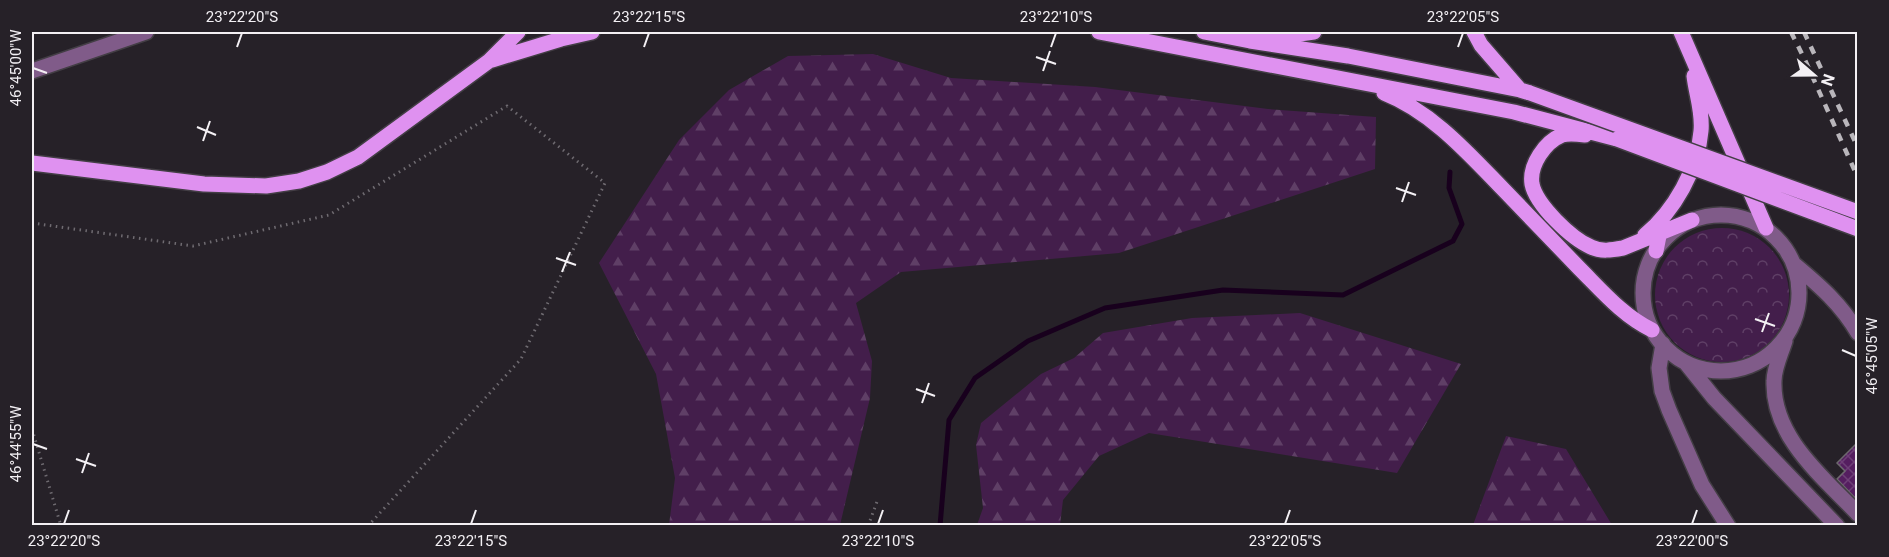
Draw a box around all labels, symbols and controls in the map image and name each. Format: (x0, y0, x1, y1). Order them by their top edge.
text: 23°22'20"S (206, 8, 278, 26)
text: 23°22'15"S (613, 8, 685, 26)
text: 23°22'10"S (1020, 8, 1092, 26)
text: 23°22'05"S (1427, 8, 1499, 26)
text: 46°45'00"W (7, 30, 25, 106)
north arrow (1784, 45, 1844, 105)
text: N (1817, 71, 1838, 89)
text: 46°45'05"W (1863, 318, 1881, 394)
text: 46°44'55"W (7, 406, 25, 482)
text: 23°22'20"S (28, 532, 100, 550)
text: 23°22'15"S (435, 532, 507, 550)
text: 23°22'10"S (842, 532, 914, 550)
text: 23°22'05"S (1249, 532, 1321, 550)
text: 23°22'00"S (1656, 532, 1728, 550)

